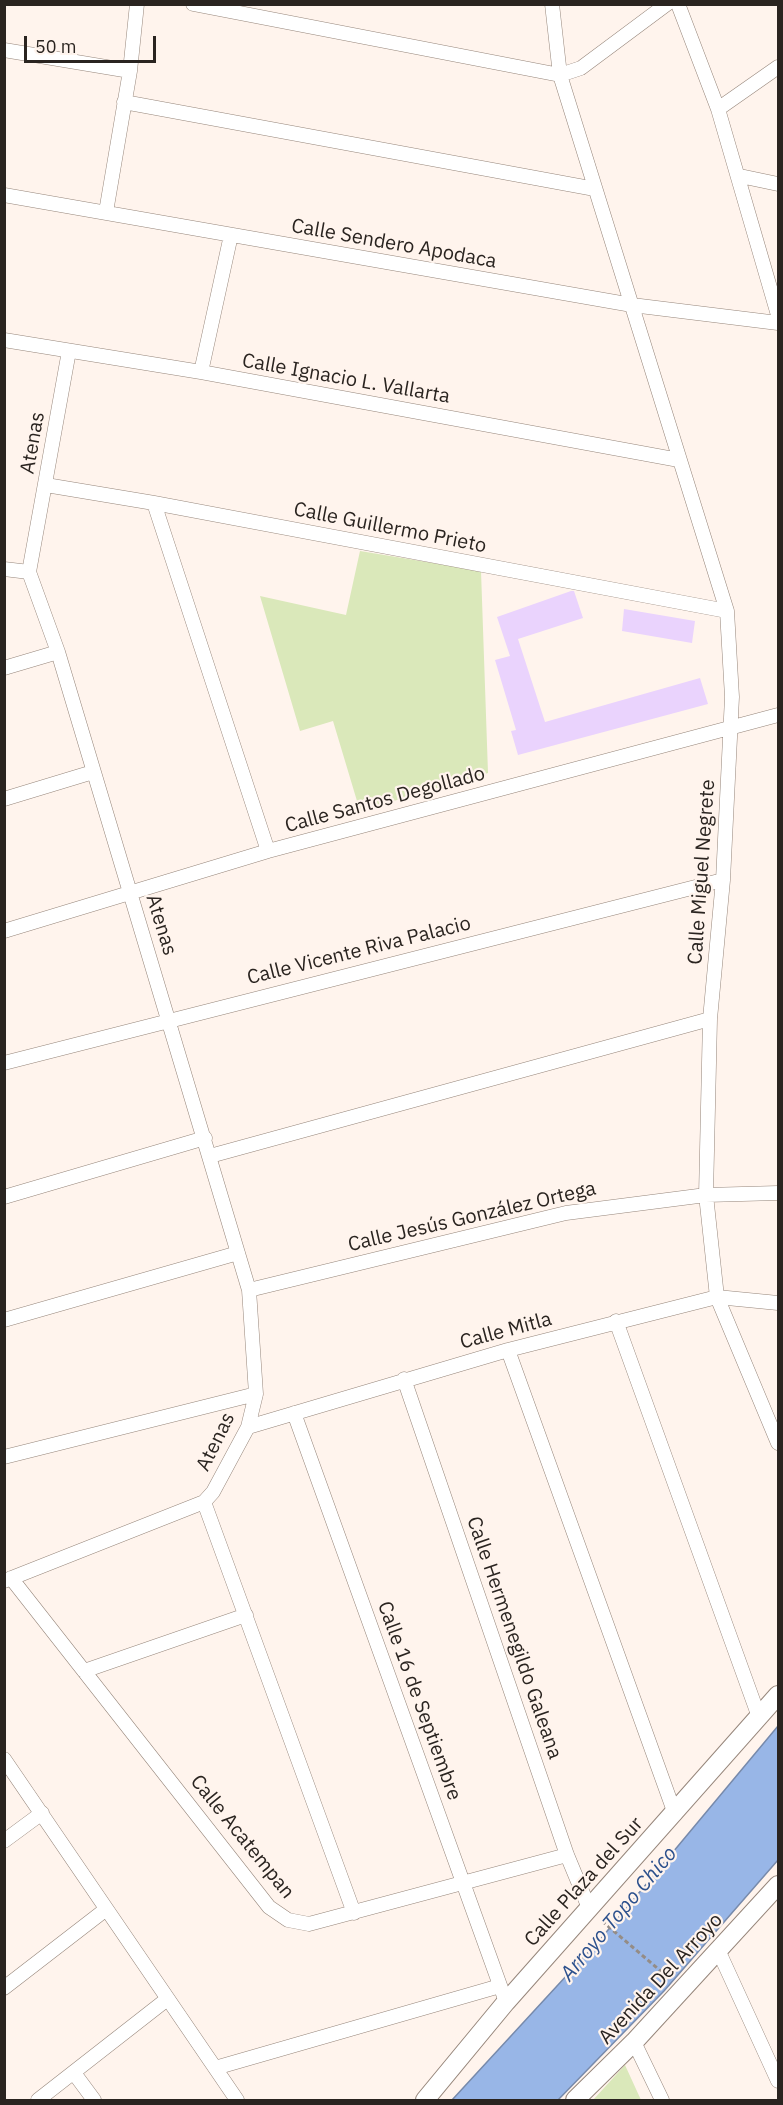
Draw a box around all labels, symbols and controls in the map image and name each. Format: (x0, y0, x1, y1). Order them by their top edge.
scale bar (27, 24, 159, 62)
text: 50 m (35, 35, 77, 58)
street label: Calle Sendero Apodaca (290, 214, 498, 274)
street label: Calle Ignacio L. Vallarta (240, 349, 452, 409)
street label: Atenas (16, 410, 50, 476)
street label: Calle Guillermo Prieto (292, 498, 488, 558)
street label: Calle Santos Degollado (282, 762, 488, 838)
street label: Calle Miguel Negrete (684, 779, 720, 965)
street label: Atenas (140, 892, 182, 958)
street label: Calle Vicente Riva Palacio (245, 912, 473, 990)
street label: Calle Jesús González Ortega (346, 1177, 598, 1257)
street label: Calle Mitla (458, 1307, 554, 1355)
street label: Atenas (192, 1409, 240, 1475)
street label: Calle Hermenegildo Galeana (461, 1514, 567, 1762)
street label: Calle 16 de Septiembre (372, 1598, 466, 1804)
street label: Calle Acatempan (185, 1770, 299, 1904)
street label: Calle Plaza del Sur (520, 1812, 648, 1952)
water label: Arroyo Topo Chico (555, 1842, 683, 1986)
street label: Avenida Del Arroyo (594, 1908, 728, 2050)

